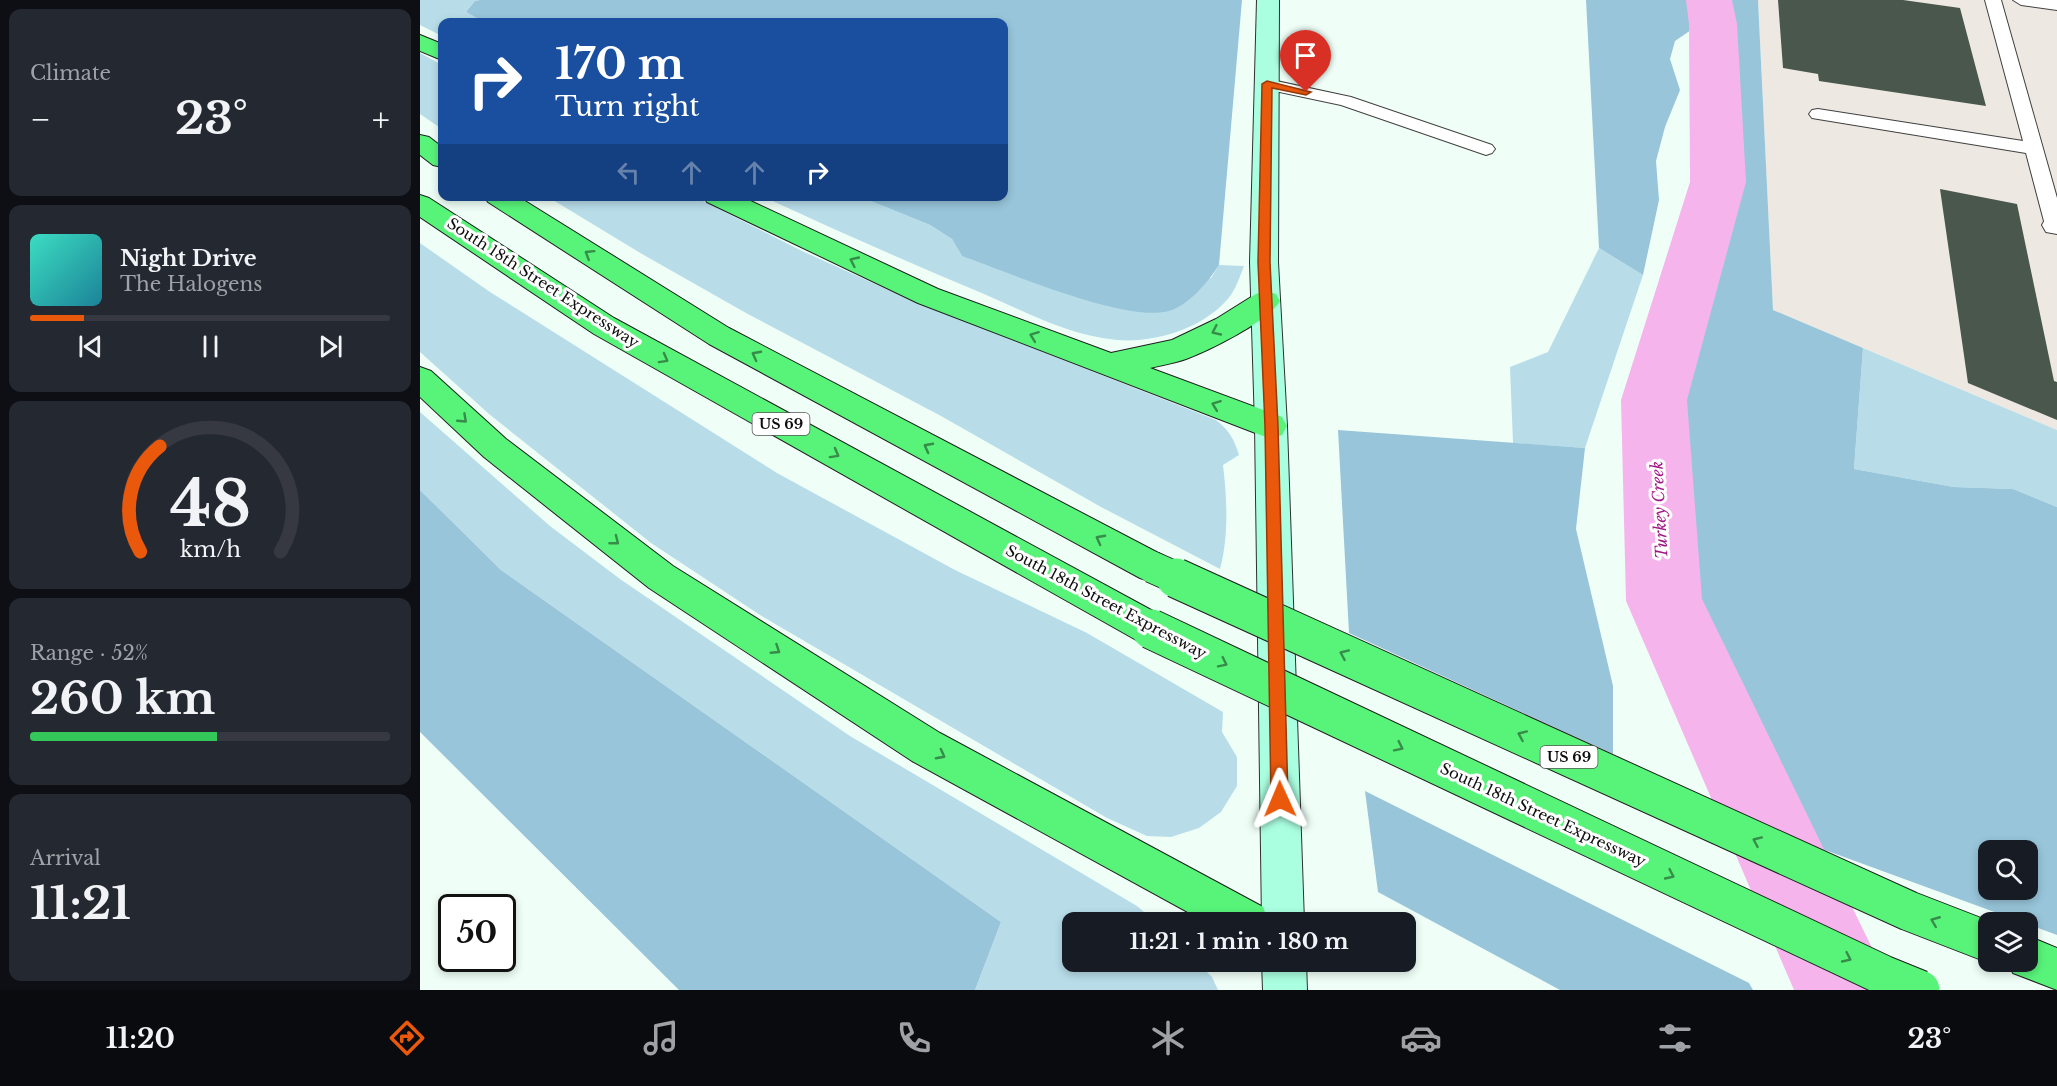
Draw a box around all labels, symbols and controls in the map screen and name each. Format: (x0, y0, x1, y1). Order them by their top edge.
pin (1280, 30, 1331, 92)
text: 170 m (555, 38, 684, 90)
icon: arrive (1289, 39, 1322, 72)
icon: right (456, 42, 534, 120)
text: Climate (30, 61, 111, 85)
text: 23° (175, 90, 248, 146)
text: Turn right (555, 90, 699, 123)
text: − (30, 99, 51, 140)
text: + (372, 99, 390, 140)
icon: left (612, 156, 645, 189)
icon: ahead (675, 156, 708, 189)
icon: ahead (738, 156, 771, 189)
icon: right (801, 156, 834, 189)
street label: South 18th Street Expressway (444, 213, 643, 352)
text: Night Drive (120, 245, 257, 272)
one-way arrow (585, 250, 595, 262)
one-way arrow (850, 257, 861, 269)
text: The Halogens (120, 272, 262, 296)
one-way arrow (1212, 324, 1223, 336)
icon: previous (74, 330, 107, 363)
icon: pause (194, 330, 227, 363)
icon: next (314, 330, 347, 363)
one-way arrow (1029, 331, 1040, 343)
one-way arrow (752, 351, 762, 362)
one-way arrow (658, 352, 669, 363)
one-way arrow (1212, 400, 1222, 413)
one-way arrow (456, 412, 467, 423)
road number: US 69 (752, 413, 809, 435)
one-way arrow (924, 443, 934, 454)
one-way arrow (829, 446, 839, 458)
water label: Turkey Creek (1646, 461, 1672, 559)
text: 48 (169, 465, 251, 543)
one-way arrow (608, 534, 619, 545)
one-way arrow (1096, 535, 1106, 546)
text: km/h (180, 536, 241, 563)
street label: South 18th Street Expressway (1002, 540, 1210, 663)
text: Range · 52% (30, 641, 148, 665)
one-way arrow (770, 643, 780, 655)
one-way arrow (1339, 650, 1350, 662)
one-way arrow (1216, 656, 1227, 667)
text: 260 km (30, 670, 215, 726)
one-way arrow (1517, 730, 1528, 742)
one-way arrow (1392, 740, 1403, 752)
road number: US 69 (1540, 746, 1598, 768)
one-way arrow (935, 748, 945, 759)
street label: South 18th Street Expressway (1437, 758, 1649, 871)
position arrow (1248, 767, 1312, 831)
one-way arrow (1752, 837, 1763, 849)
map controls (1978, 840, 2038, 972)
button: search (1978, 840, 2038, 900)
text: Arrival (30, 846, 101, 870)
one-way arrow (1664, 867, 1675, 879)
text: 11:21 (30, 875, 131, 931)
speed limit sign: 50 (438, 894, 516, 972)
button: layers (1978, 912, 2038, 972)
one-way arrow (1930, 916, 1941, 928)
text: 11:21 · 1 min · 180 m (1129, 928, 1349, 955)
one-way arrow (1840, 950, 1851, 962)
icon: directions (386, 1017, 428, 1059)
icon: music (640, 1017, 682, 1059)
icon: phone (893, 1017, 935, 1059)
icon: climate (1147, 1017, 1189, 1059)
icon: car (1400, 1017, 1442, 1059)
icon: filters (1654, 1017, 1696, 1059)
text: 11:20 (106, 1022, 175, 1055)
text: 23° (1907, 1022, 1951, 1055)

